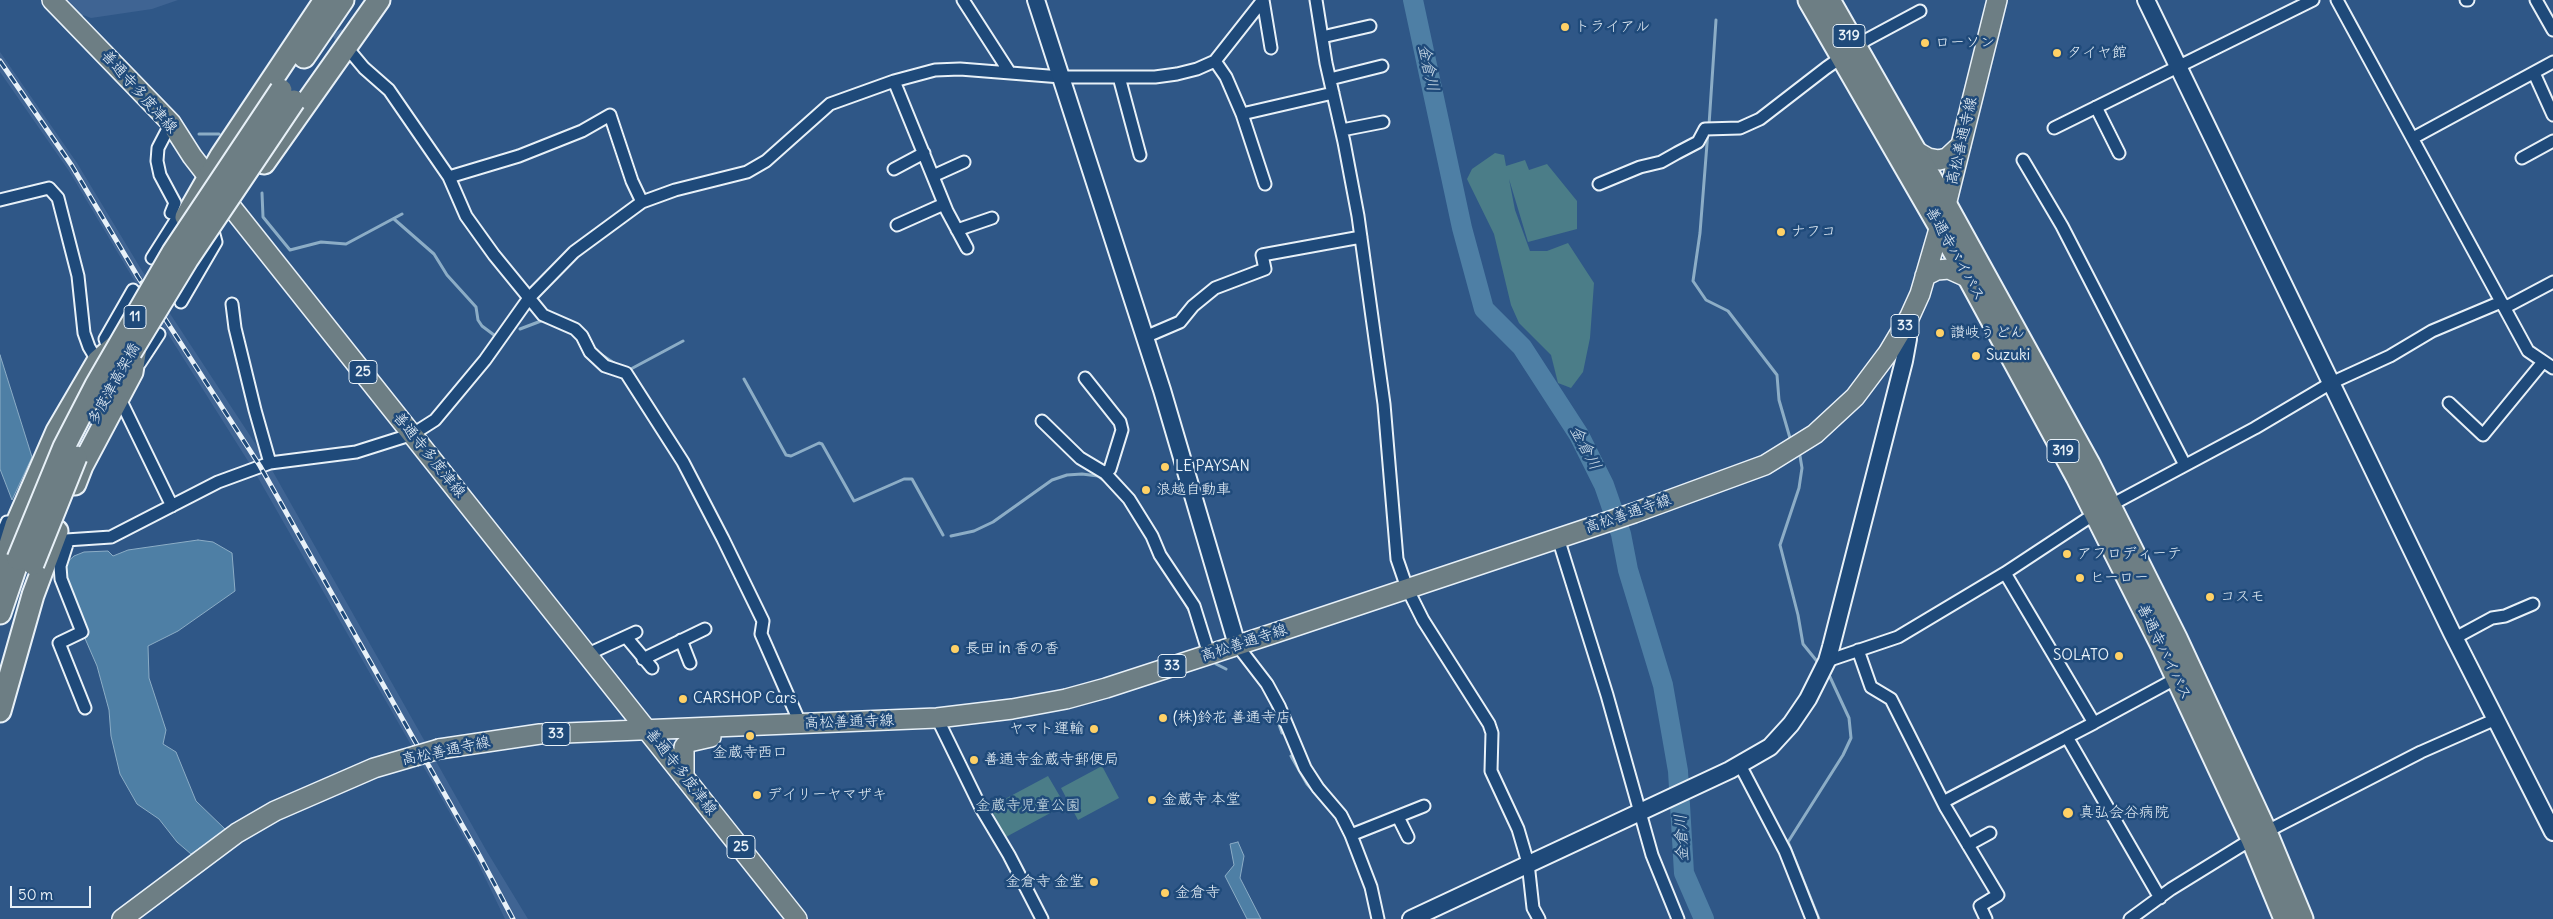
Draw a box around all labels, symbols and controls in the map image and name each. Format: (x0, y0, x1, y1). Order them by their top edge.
place label: トライアル (1575, 18, 1650, 36)
marker: トライアル (1559, 21, 1571, 33)
road number: 319 (1833, 24, 1865, 48)
place label: ローソン (1935, 34, 1995, 52)
marker: ローソン (1919, 37, 1931, 49)
water label: 金倉川 (1414, 43, 1442, 93)
place label: タイヤ館 (2067, 44, 2127, 62)
street label: 善通寺多度津線 (97, 47, 181, 137)
marker: タイヤ館 (2051, 47, 2063, 59)
street label: 高松善通寺線 (1943, 95, 1981, 187)
street label: 善通寺バイパス (1922, 204, 1988, 304)
place label: ナフコ (1791, 223, 1836, 241)
marker: ナフコ (1775, 226, 1787, 238)
road number: 11 (124, 306, 146, 328)
road number: 33 (1891, 314, 1919, 338)
place label: 讃岐うどん (1950, 324, 2025, 342)
marker: 讃岐うどん (1934, 327, 1946, 339)
street label: 多度津高架橋 (84, 340, 144, 428)
place label: Suzuki (1986, 347, 2030, 365)
marker: Suzuki (1970, 350, 1982, 362)
road number: 25 (349, 361, 377, 384)
street label: 善通寺多度津線 (389, 409, 469, 501)
water label: 金倉川 (1565, 422, 1605, 474)
road number: 319 (2047, 440, 2079, 462)
place label: LE PAYSAN (1175, 458, 1250, 476)
marker: LE PAYSAN (1159, 461, 1171, 473)
place label: 浪越自動車 (1156, 481, 1231, 499)
marker: 浪越自動車 (1140, 484, 1152, 496)
street label: 高松善通寺線 (1583, 491, 1673, 537)
place label: アフロディーテ (2077, 545, 2182, 563)
marker: アフロディーテ (2061, 548, 2073, 560)
place label: ヒーロー (2090, 569, 2149, 587)
marker: ヒーロー (2074, 572, 2086, 584)
place label: コスモ (2220, 588, 2265, 606)
marker: コスモ (2204, 591, 2216, 603)
street label: 善通寺バイパス (2133, 601, 2195, 703)
street label: 高松善通寺線 (1198, 621, 1290, 665)
place label: 長田 in 香の香 (965, 640, 1059, 658)
marker: 長田 in 香の香 (949, 643, 961, 655)
place label: SOLATO (2053, 647, 2109, 665)
marker: SOLATO (2113, 650, 2125, 662)
road number: 33 (1158, 654, 1186, 678)
place label: CARSHOP Cars (693, 690, 797, 708)
marker: CARSHOP Cars (677, 693, 689, 705)
place label: (株)鈴花 善通寺店 (1173, 709, 1291, 727)
street label: 高松善通寺線 (804, 711, 894, 733)
marker: (株)鈴花 善通寺店 (1157, 712, 1169, 724)
place label: ヤマト運輸 (1009, 720, 1084, 738)
road number: 33 (542, 722, 570, 746)
marker: ヤマト運輸 (1088, 723, 1100, 735)
street label: 善通寺多度津線 (642, 725, 720, 819)
marker: 金蔵寺西口 (744, 730, 756, 742)
street label: 高松善通寺線 (400, 733, 492, 769)
place label: 金蔵寺西口 (713, 744, 787, 762)
place label: 善通寺金蔵寺郵便局 (984, 751, 1119, 769)
marker: 善通寺金蔵寺郵便局 (968, 754, 980, 766)
place label: デイリーヤマザキ (767, 786, 887, 804)
marker: デイリーヤマザキ (751, 789, 763, 801)
place label: 金蔵寺 本堂 (1162, 791, 1241, 809)
marker: 金蔵寺 本堂 (1146, 794, 1158, 806)
park label: 金蔵寺児童公園 (976, 797, 1080, 815)
place label: 真弘会谷病院 (2079, 804, 2169, 822)
marker: 真弘会谷病院 (2061, 806, 2075, 820)
water label: 金倉川 (1671, 814, 1693, 862)
road number: 25 (727, 836, 755, 859)
place label: 金倉寺 金堂 (1005, 873, 1084, 891)
scale bar (12, 876, 94, 908)
marker: 金倉寺 金堂 (1088, 876, 1100, 888)
place label: 金倉寺 (1175, 884, 1220, 902)
text: 50 m (18, 885, 53, 904)
marker: 金倉寺 (1159, 887, 1171, 899)

